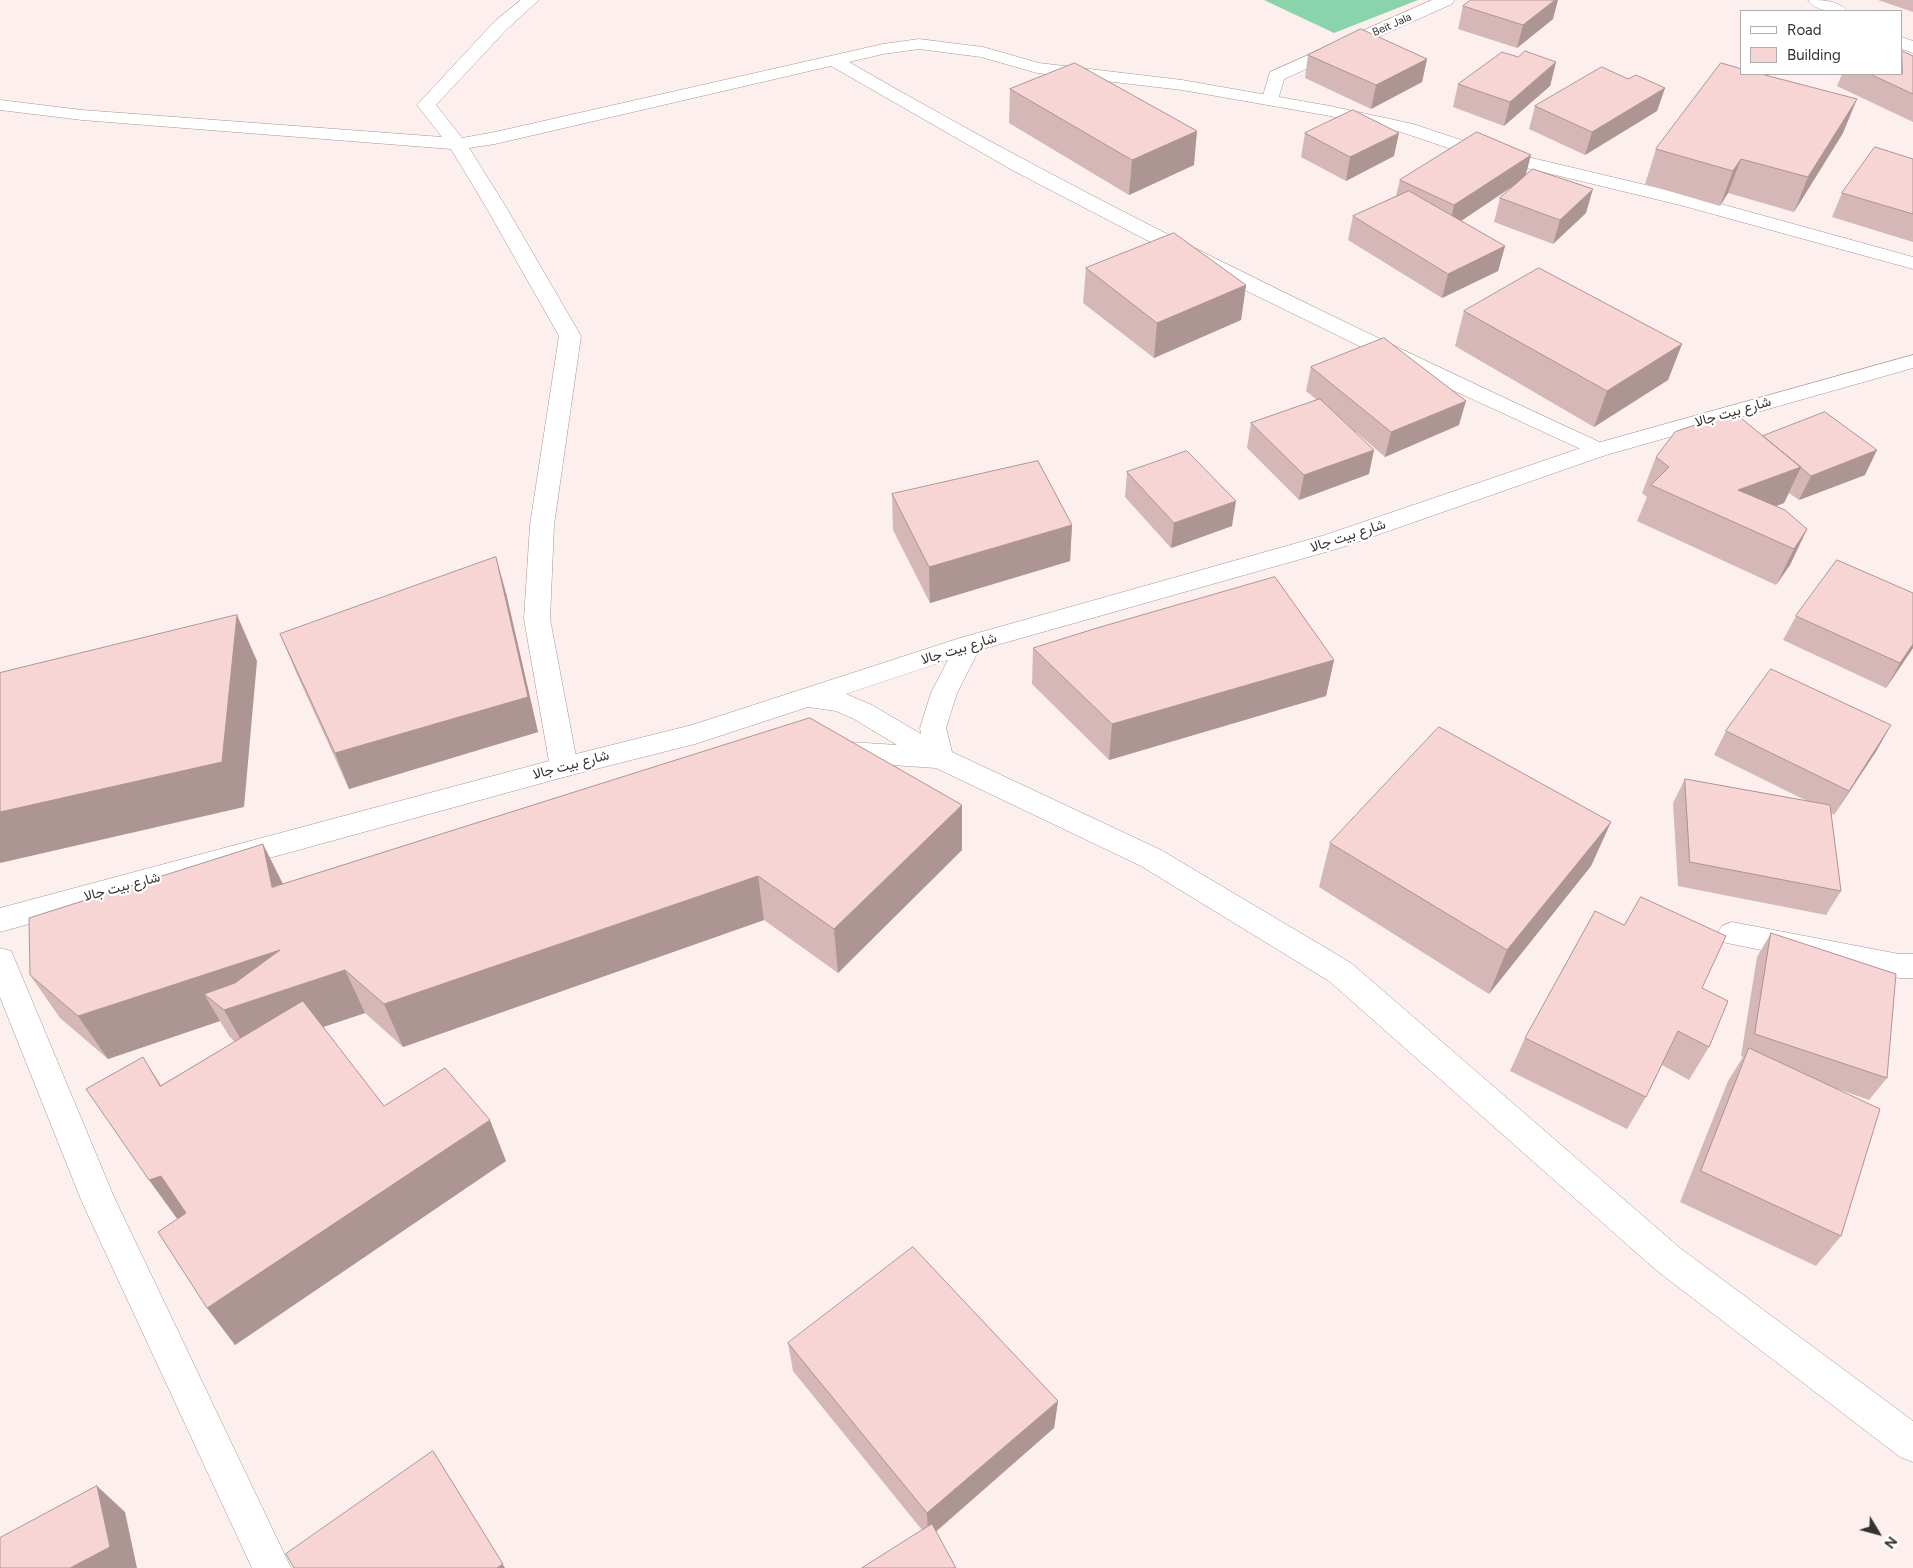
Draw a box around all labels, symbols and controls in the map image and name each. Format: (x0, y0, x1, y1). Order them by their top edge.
legend (1740, 10, 1903, 75)
street label: Beit Jala (1370, 11, 1414, 39)
text: Road (1787, 21, 1822, 39)
text: Building (1787, 46, 1841, 64)
street label: شارع بيت جالا (1693, 393, 1773, 431)
street label: شارع بيت جالا (1308, 516, 1388, 556)
street label: شارع بيت جالا (919, 630, 999, 668)
street label: شارع بيت جالا (531, 747, 611, 783)
street label: شارع بيت جالا (82, 869, 162, 905)
north arrow (1853, 1508, 1903, 1558)
text: N (1880, 1533, 1900, 1552)

